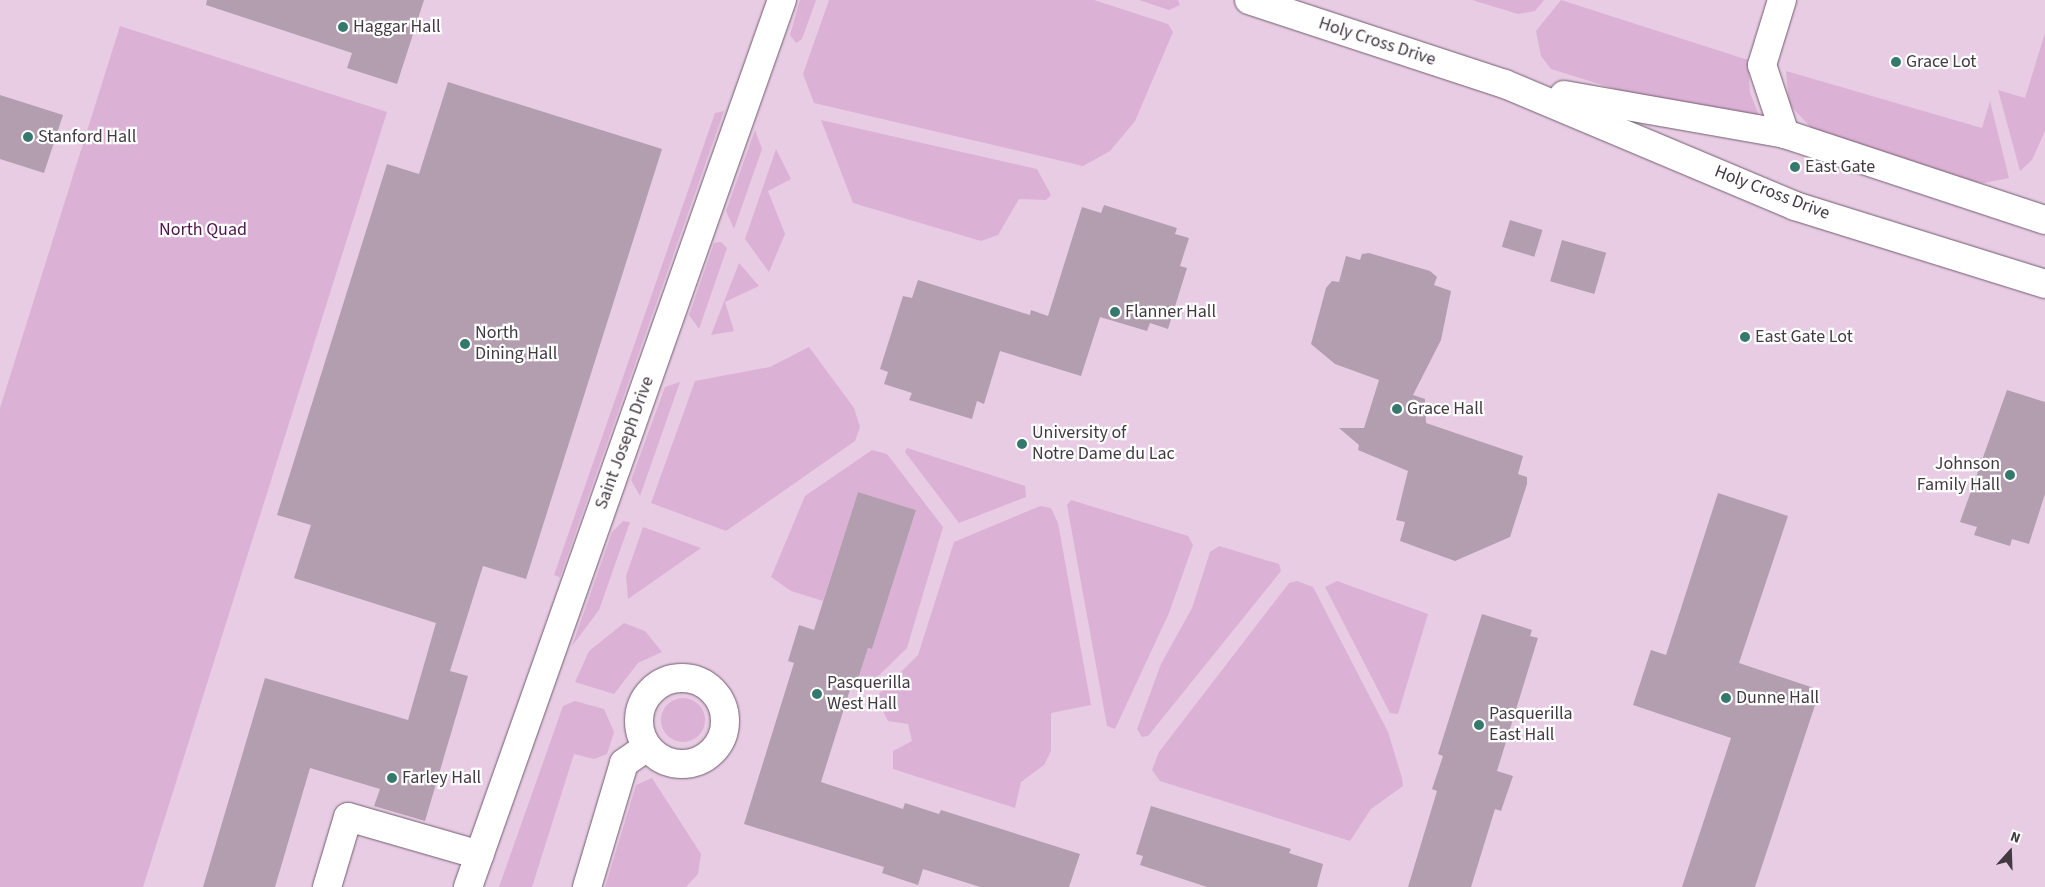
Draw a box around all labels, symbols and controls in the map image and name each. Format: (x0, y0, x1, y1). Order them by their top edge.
street label: Holy Cross Drive (1316, 13, 1438, 71)
place label: Haggar Hall (353, 16, 441, 38)
marker: Haggar Hall (337, 21, 349, 33)
place label: Grace Lot (1906, 51, 1976, 73)
marker: Grace Lot (1890, 56, 1902, 68)
place label: Stanford Hall (38, 126, 136, 148)
marker: Stanford Hall (22, 131, 34, 143)
place label: East Gate (1805, 156, 1875, 178)
street label: Holy Cross Drive (1711, 161, 1833, 225)
marker: East Gate (1789, 161, 1801, 173)
park label: North Quad (159, 219, 247, 241)
place label: Flanner Hall (1125, 301, 1216, 323)
marker: Flanner Hall (1109, 306, 1121, 318)
place label: North Dining Hall (475, 323, 557, 366)
place label: East Gate Lot (1755, 326, 1853, 348)
marker: East Gate Lot (1739, 331, 1751, 343)
marker: North Dining Hall (459, 338, 471, 350)
street label: Saint Joseph Drive (591, 374, 659, 512)
place label: Grace Hall (1407, 398, 1483, 420)
marker: Grace Hall (1391, 403, 1403, 415)
place label: University of Notre Dame du Lac (1032, 423, 1175, 466)
marker: University of Notre Dame du Lac (1016, 438, 1028, 450)
place label: Johnson Family Hall (1917, 454, 2000, 496)
marker: Johnson Family Hall (2004, 469, 2016, 481)
place label: Pasquerilla West Hall (827, 673, 911, 716)
place label: Dunne Hall (1736, 687, 1819, 709)
marker: Pasquerilla West Hall (811, 688, 823, 700)
marker: Dunne Hall (1720, 692, 1732, 704)
place label: Pasquerilla East Hall (1489, 704, 1573, 746)
marker: Pasquerilla East Hall (1473, 719, 1485, 731)
place label: Farley Hall (402, 767, 481, 789)
marker: Farley Hall (386, 772, 398, 784)
north arrow (1985, 827, 2035, 877)
text: N (2007, 827, 2023, 849)

